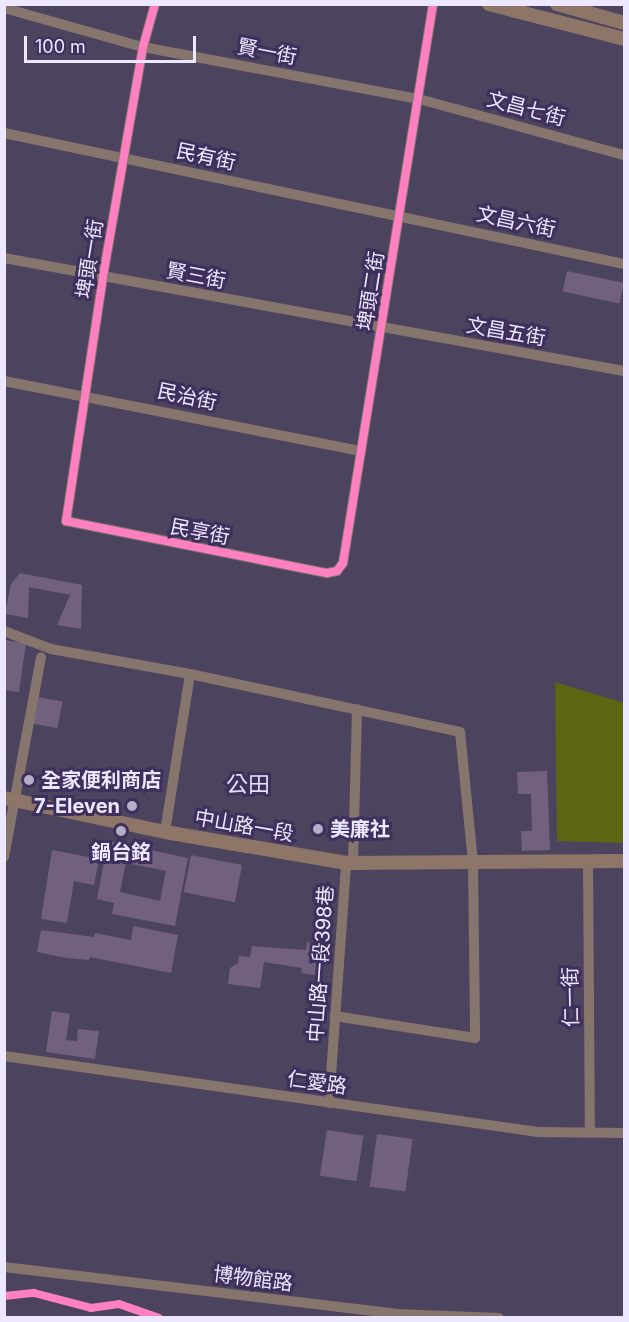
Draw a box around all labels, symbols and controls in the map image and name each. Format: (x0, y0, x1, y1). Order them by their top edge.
scale bar (27, 24, 200, 62)
street label: 賢一街 (235, 34, 299, 70)
text: 100 m (35, 36, 86, 57)
street label: 文昌七街 (484, 87, 568, 131)
street label: 民有街 (174, 139, 238, 175)
street label: 文昌六街 (474, 202, 558, 242)
street label: 埤頭一街 (72, 218, 108, 300)
street label: 埤頭二街 (353, 250, 389, 332)
street label: 賢三街 (164, 258, 228, 294)
street label: 文昌五街 (465, 313, 547, 351)
street label: 民治街 (155, 379, 219, 415)
street label: 民享街 (168, 514, 232, 550)
place label: 全家便利商店 (41, 768, 161, 792)
district label: 公田 (226, 772, 270, 798)
marker: 全家便利商店 (22, 773, 36, 787)
place label: 7-Eleven (34, 794, 120, 818)
marker: 7-Eleven (125, 799, 139, 813)
street label: 中山路一段 (193, 805, 295, 847)
place label: 美廉社 (330, 817, 390, 841)
marker: 美廉社 (311, 822, 325, 836)
marker: 鍋台銘 (114, 824, 128, 838)
place label: 鍋台銘 (91, 840, 151, 864)
street label: 中山路一段398巷 (304, 885, 338, 1043)
street label: 仁一街 (558, 967, 584, 1027)
street label: 仁愛路 (286, 1067, 348, 1099)
street label: 博物館路 (212, 1262, 294, 1296)

